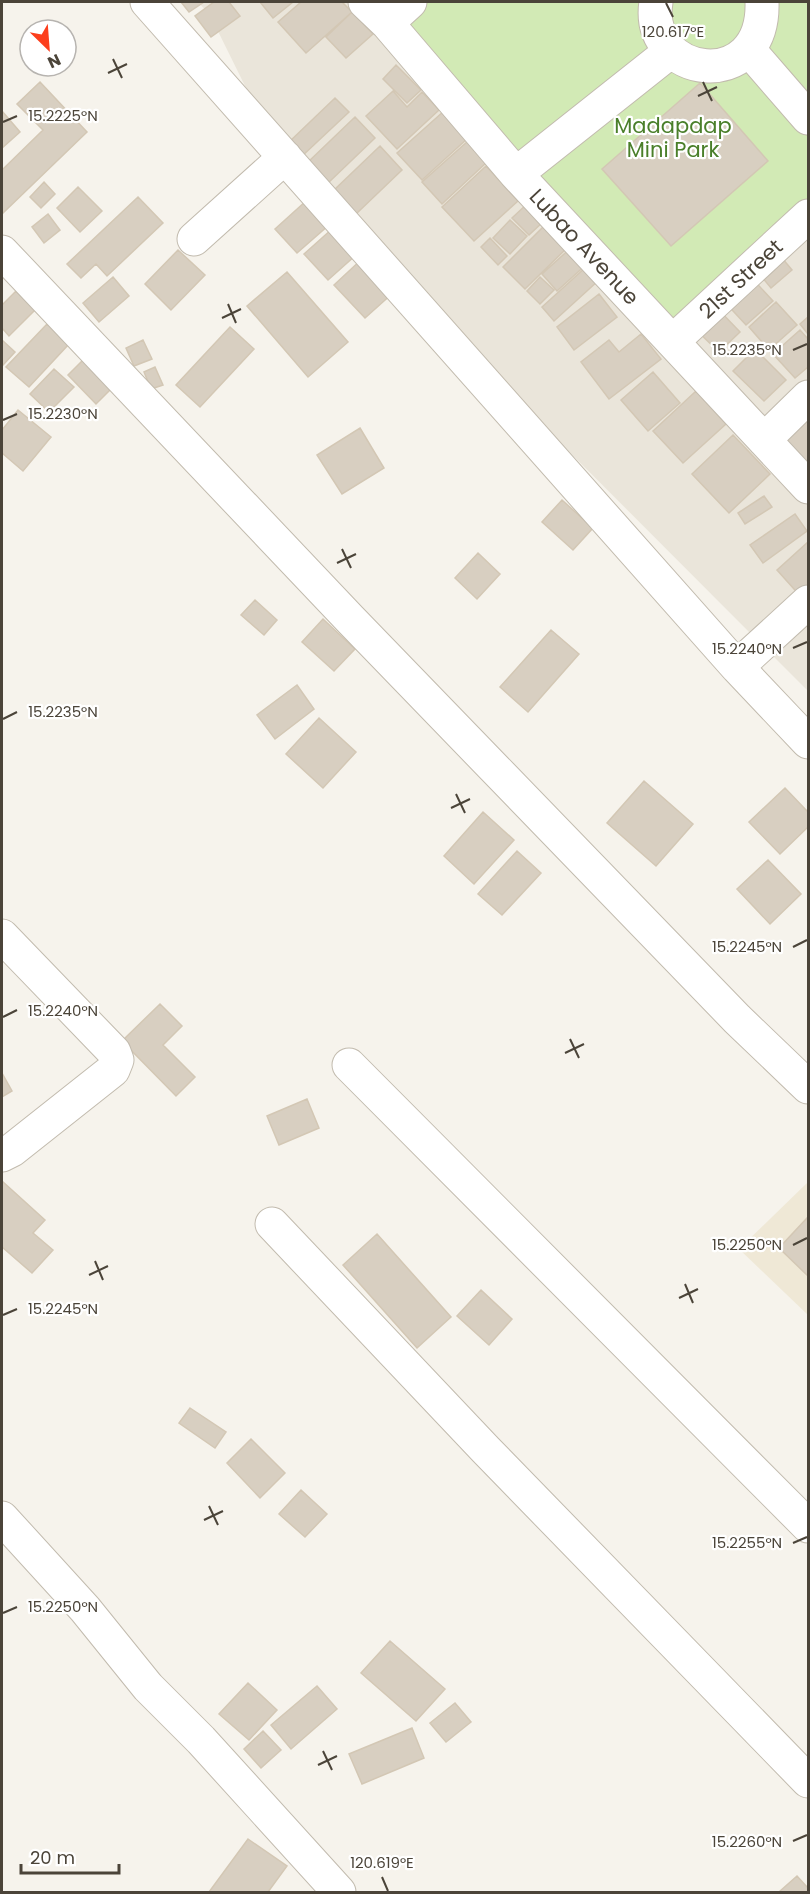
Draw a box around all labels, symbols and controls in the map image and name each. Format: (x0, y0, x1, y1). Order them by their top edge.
north arrow (18, 18, 78, 78)
text: 120.617°E (642, 21, 704, 42)
text: N (44, 48, 64, 74)
text: 15.2225°N (28, 105, 98, 126)
park label: Madapdap Mini Park (614, 111, 732, 164)
street label: Lubao Avenue (523, 182, 646, 311)
street label: 21st Street (693, 232, 789, 325)
text: 15.2235°N (712, 339, 782, 360)
text: 15.2230°N (28, 403, 98, 424)
text: 15.2240°N (712, 638, 782, 659)
text: 15.2235°N (28, 701, 98, 722)
text: 15.2245°N (712, 936, 782, 957)
text: 15.2240°N (28, 1000, 98, 1021)
text: 15.2250°N (712, 1234, 782, 1255)
text: 15.2245°N (28, 1298, 98, 1319)
text: 15.2255°N (712, 1532, 782, 1553)
text: 15.2250°N (28, 1596, 98, 1617)
text: 15.2260°N (712, 1831, 782, 1852)
scale bar (21, 1837, 118, 1875)
text: 20 m (30, 1845, 75, 1870)
text: 120.619°E (350, 1852, 414, 1873)

